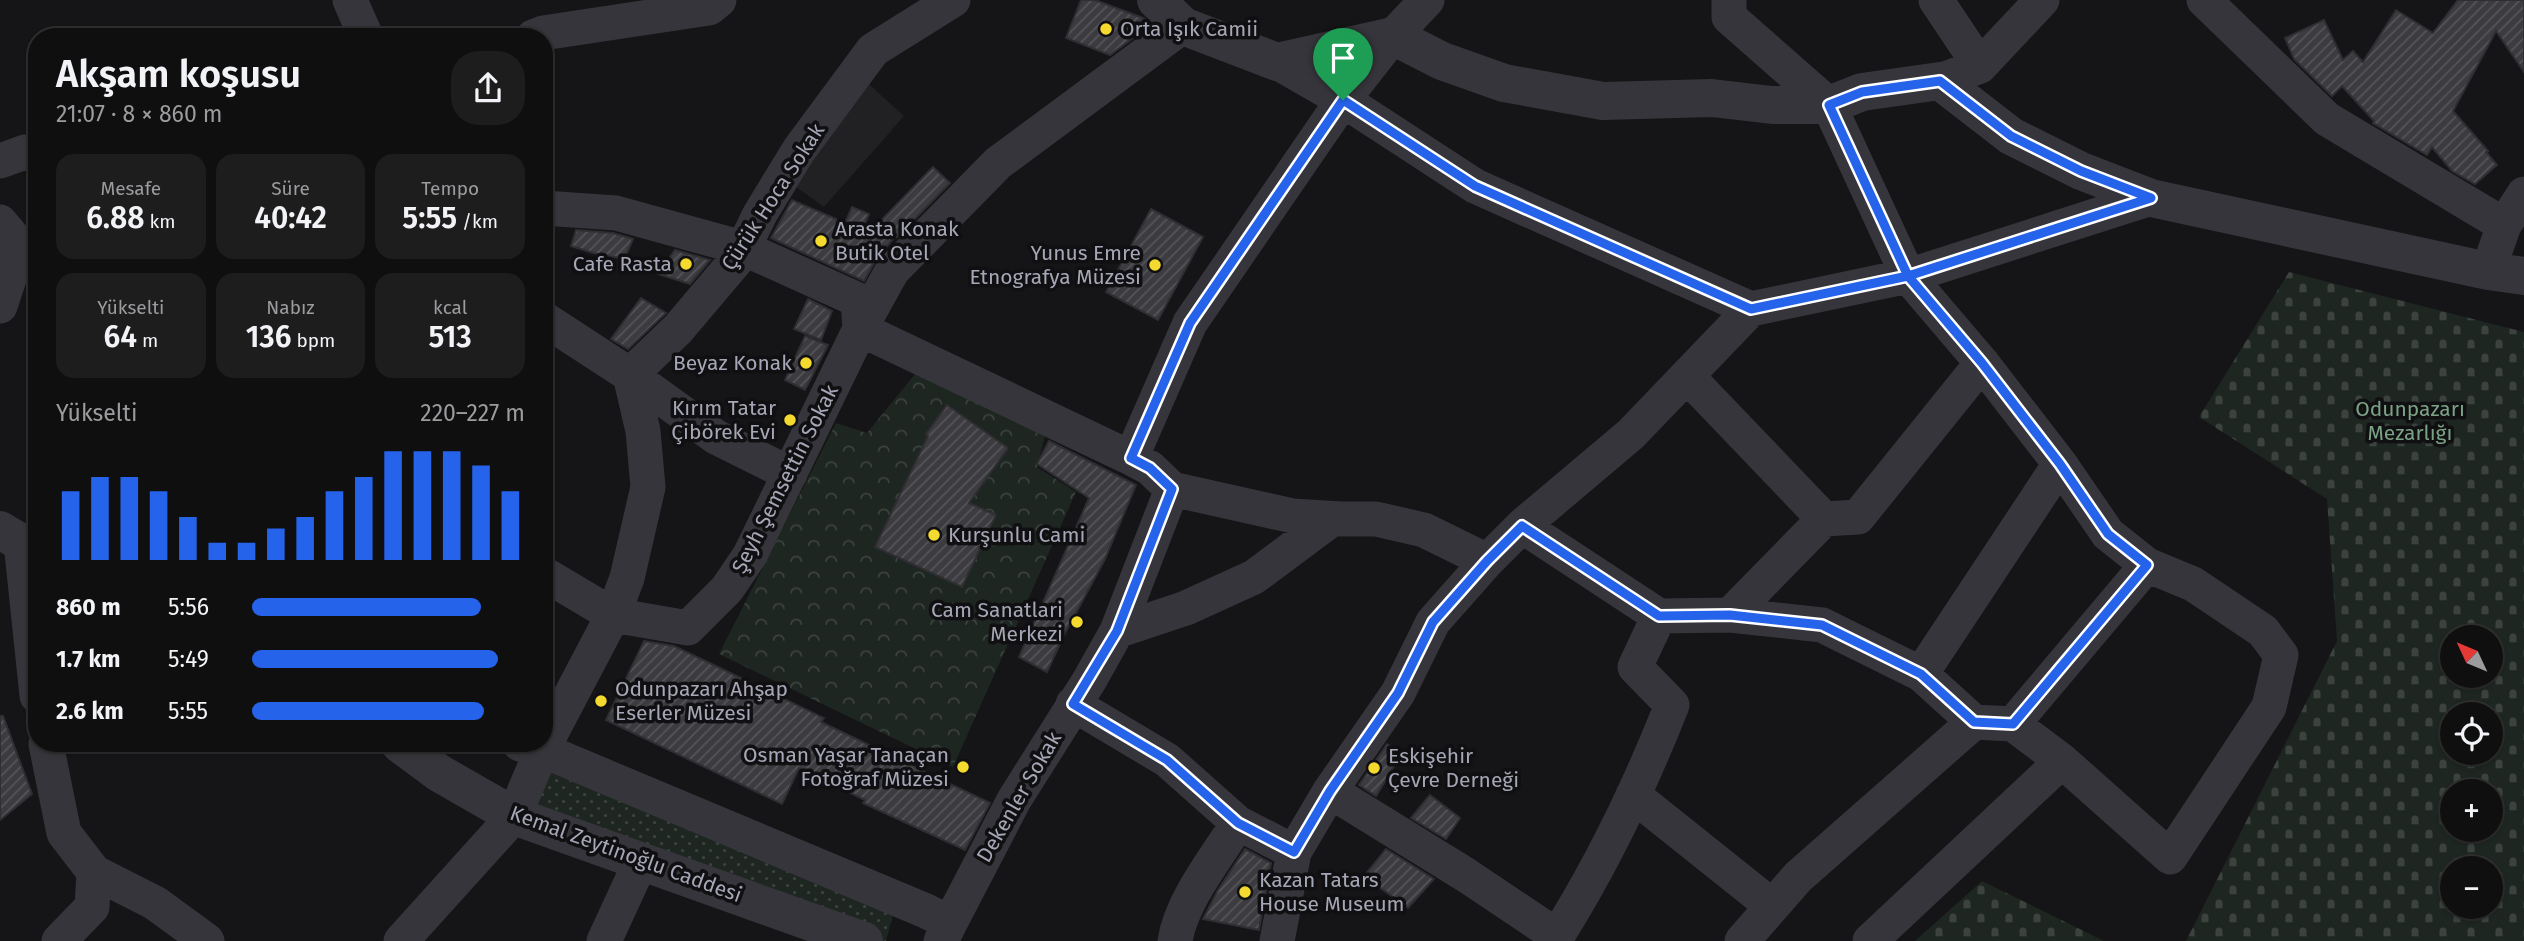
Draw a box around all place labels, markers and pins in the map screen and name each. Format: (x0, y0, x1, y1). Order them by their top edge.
place label: Orta Işık Camii (1120, 16, 1258, 42)
marker: Orta Işık Camii (1098, 21, 1114, 37)
pin (1313, 28, 1373, 100)
place label: Arasta Konak Butik Otel (835, 216, 959, 266)
marker: Arasta Konak Butik Otel (813, 233, 829, 249)
place label: Yunus Emre Etnografya Müzesi (969, 240, 1141, 290)
place label: Cafe Rasta (573, 251, 672, 277)
marker: Cafe Rasta (678, 256, 694, 272)
marker: Yunus Emre Etnografya Müzesi (1147, 257, 1163, 273)
place label: Beyaz Konak (673, 350, 792, 376)
marker: Beyaz Konak (798, 355, 814, 371)
place label: Kırım Tatar Çibörek Evi (671, 395, 776, 445)
marker: Kırım Tatar Çibörek Evi (782, 412, 798, 428)
place label: Kurşunlu Cami (948, 522, 1085, 548)
marker: Kurşunlu Cami (926, 527, 942, 543)
place label: Cam Sanatlari Merkezi (931, 597, 1063, 647)
marker: Cam Sanatlari Merkezi (1069, 614, 1085, 630)
place label: Odunpazarı Ahşap Eserler Müzesi (615, 676, 788, 726)
marker: Odunpazarı Ahşap Eserler Müzesi (593, 693, 609, 709)
place label: Osman Yaşar Tanaçan Fotoğraf Müzesi (743, 742, 949, 792)
place label: Eskişehir Çevre Derneği (1388, 743, 1519, 793)
marker: Osman Yaşar Tanaçan Fotoğraf Müzesi (955, 759, 971, 775)
marker: Eskişehir Çevre Derneği (1366, 760, 1382, 776)
place label: Kazan Tatars House Museum (1259, 867, 1405, 917)
marker: Kazan Tatars House Museum (1237, 884, 1253, 900)

